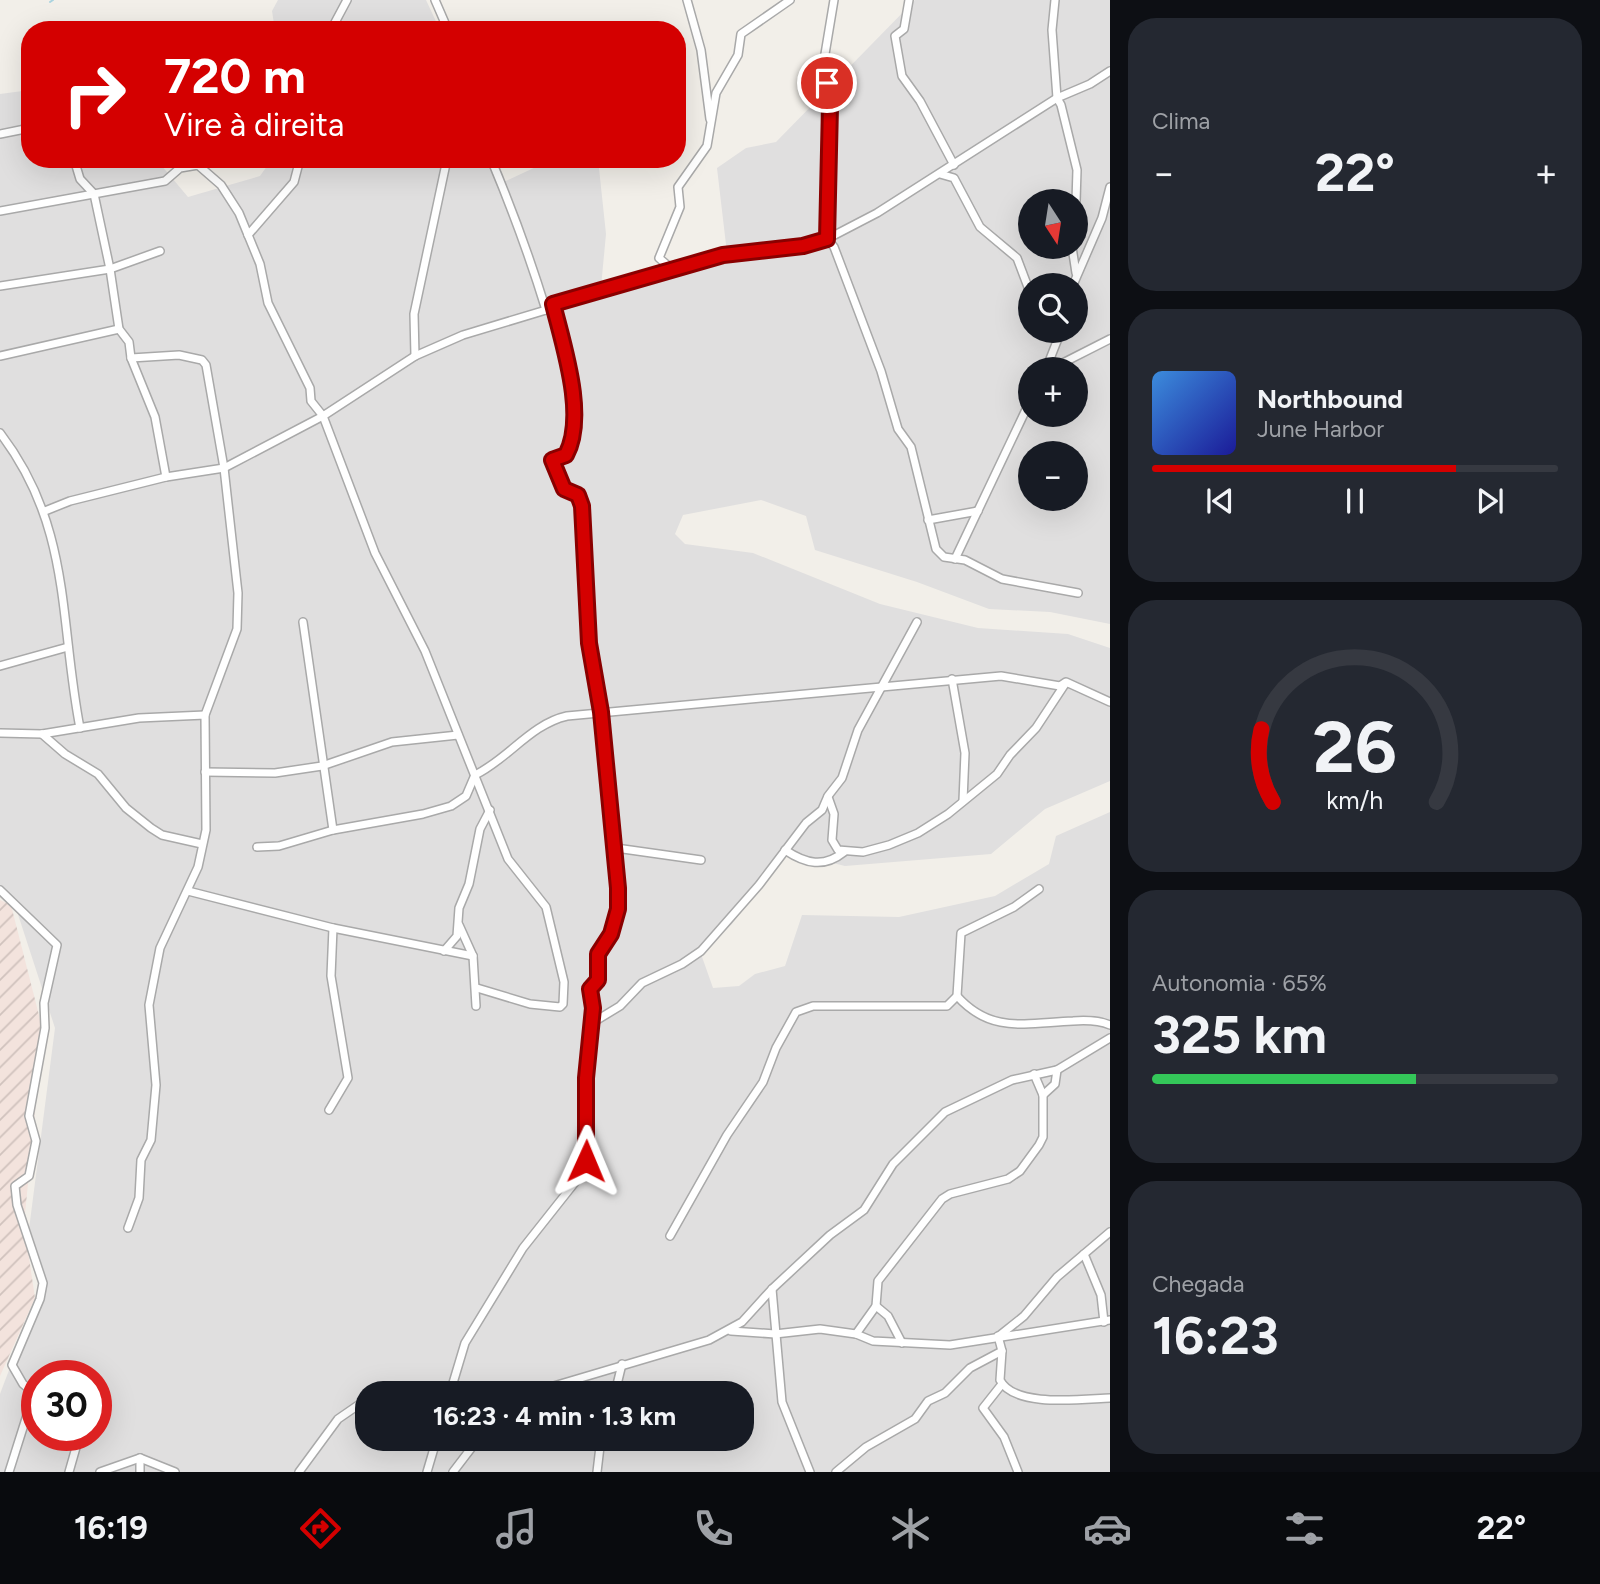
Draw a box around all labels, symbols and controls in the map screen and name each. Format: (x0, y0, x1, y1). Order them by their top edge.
text: 720 m (164, 46, 306, 105)
icon: right (49, 49, 140, 140)
pin (797, 53, 857, 113)
icon: arrive (808, 64, 846, 102)
text: Vire à direita (164, 106, 344, 144)
text: Clima (1152, 107, 1210, 135)
text: 22° (1315, 142, 1395, 204)
text: − (1152, 150, 1176, 196)
text: + (1534, 150, 1558, 196)
north arrow (1018, 189, 1088, 259)
map controls (1018, 189, 1088, 511)
button: search (1018, 273, 1088, 343)
button: + (1018, 357, 1088, 427)
text: Northbound (1257, 383, 1403, 415)
text: June Harbor (1257, 415, 1384, 443)
button: − (1018, 441, 1088, 511)
icon: previous (1201, 482, 1239, 520)
icon: pause (1336, 482, 1374, 520)
icon: next (1471, 482, 1509, 520)
text: 26 (1313, 703, 1397, 790)
text: km/h (1326, 785, 1384, 815)
text: Autonomia · 65% (1152, 969, 1327, 997)
text: 325 km (1152, 1004, 1327, 1066)
position arrow (549, 1124, 623, 1198)
text: Chegada (1152, 1270, 1244, 1298)
text: 16:23 (1152, 1305, 1279, 1367)
speed limit sign: 30 (21, 1360, 112, 1451)
text: 16:23 · 4 min · 1.3 km (433, 1400, 676, 1432)
icon: directions (296, 1504, 345, 1553)
icon: music (492, 1504, 541, 1553)
icon: phone (689, 1504, 738, 1553)
icon: climate (886, 1504, 935, 1553)
icon: car (1083, 1504, 1132, 1553)
icon: filters (1280, 1504, 1329, 1553)
text: 16:19 (74, 1509, 148, 1547)
text: 22° (1477, 1509, 1526, 1547)

